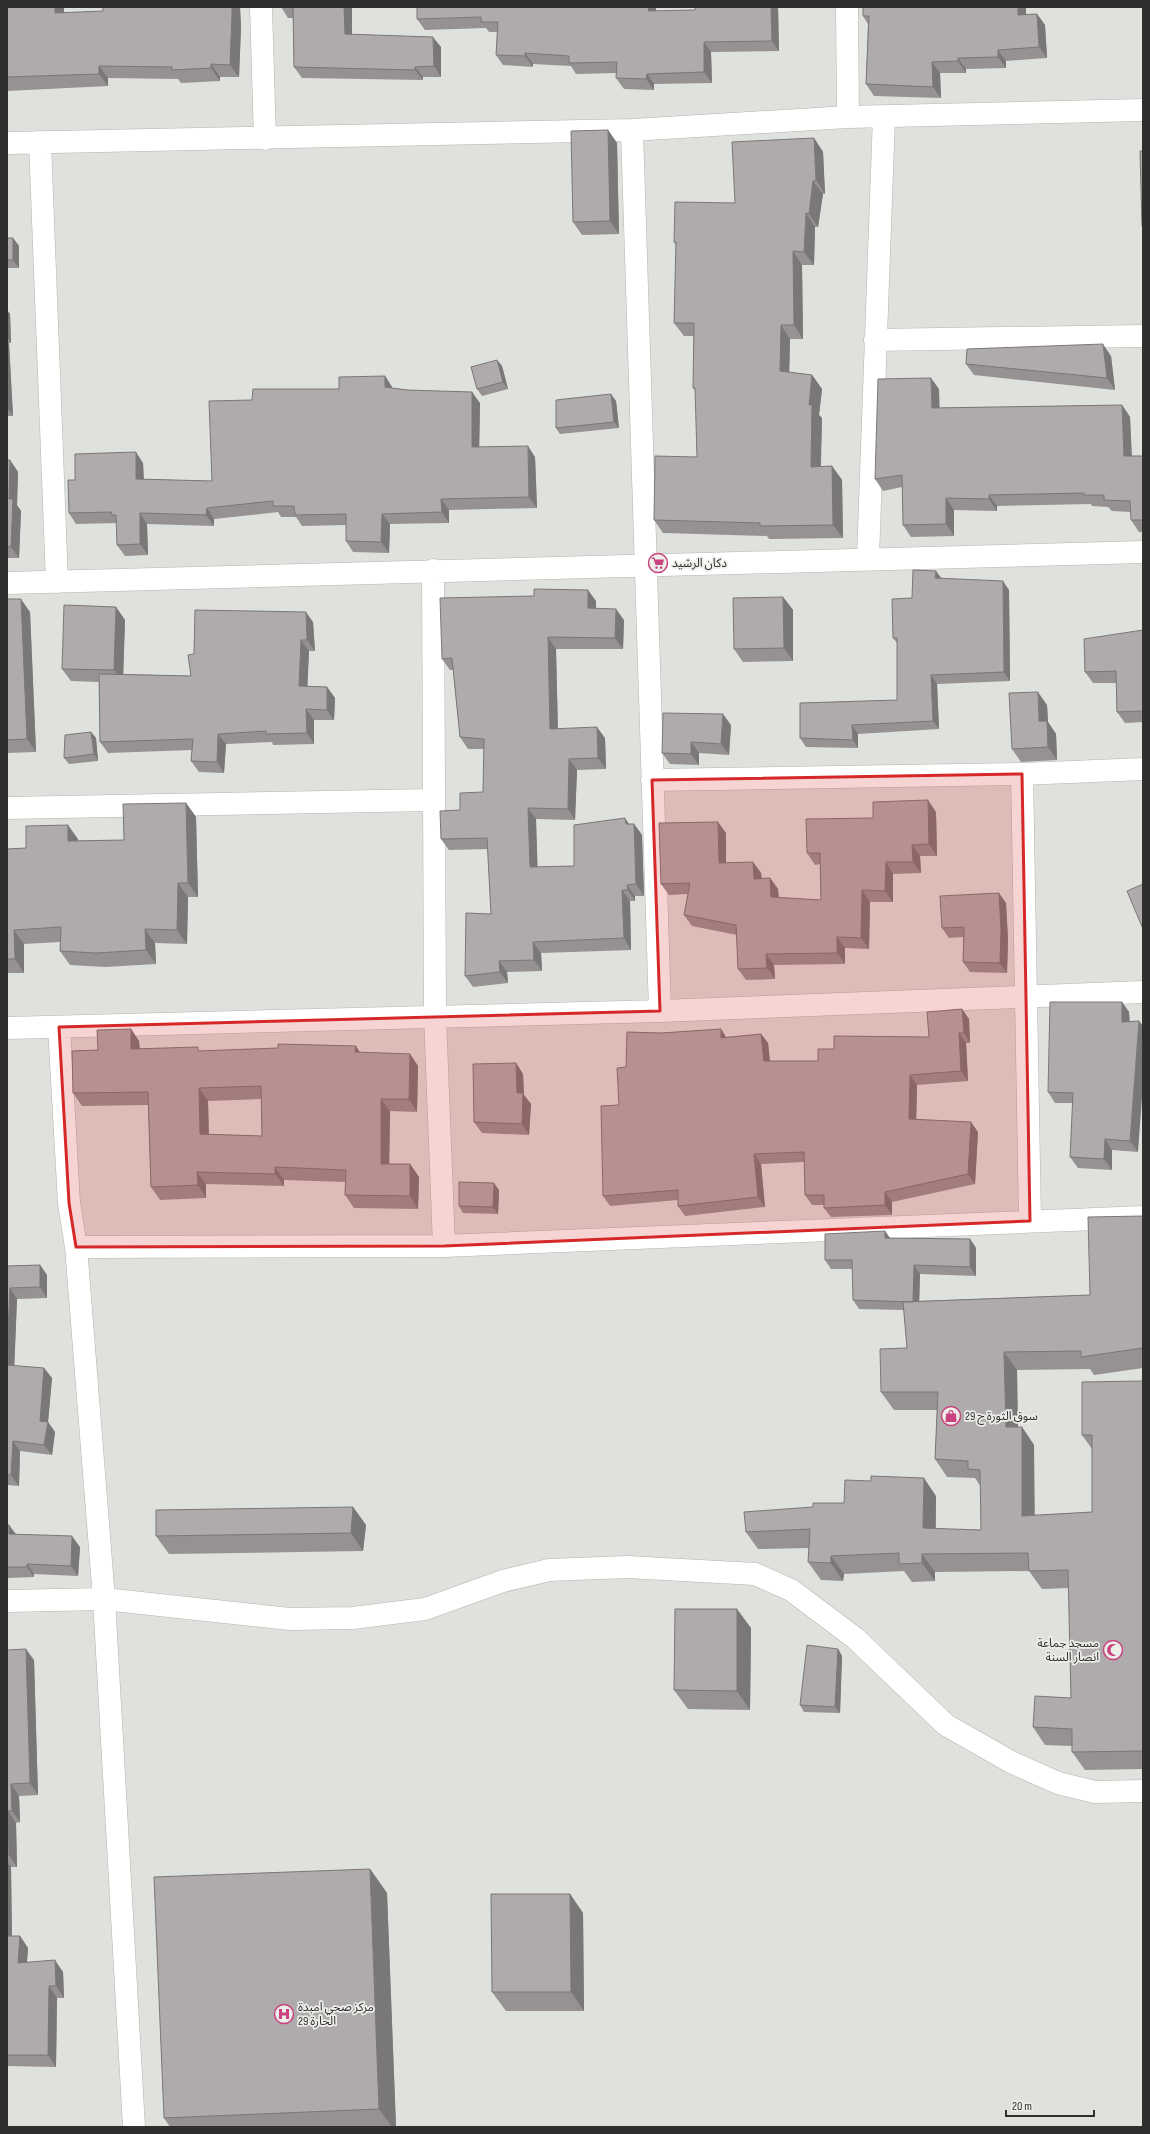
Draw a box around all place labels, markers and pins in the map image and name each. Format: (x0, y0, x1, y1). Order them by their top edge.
supermarket icon: دكان الرشيد (647, 552, 669, 574)
place label: دكان الرشيد (672, 556, 727, 571)
shop icon: سوق الثورة ح 29 (940, 1405, 962, 1427)
place label: سوق الثورة ح 29 (965, 1409, 1038, 1425)
place label: مسجد جماعة انصار السنة (1037, 1636, 1099, 1665)
mosque icon: مسجد جماعة انصار السنة (1102, 1639, 1124, 1661)
place label: مركز صحي امبدة الحارة 29 (298, 2000, 374, 2029)
hospital icon: مركز صحي امبدة الحارة 29 (273, 2003, 295, 2025)

